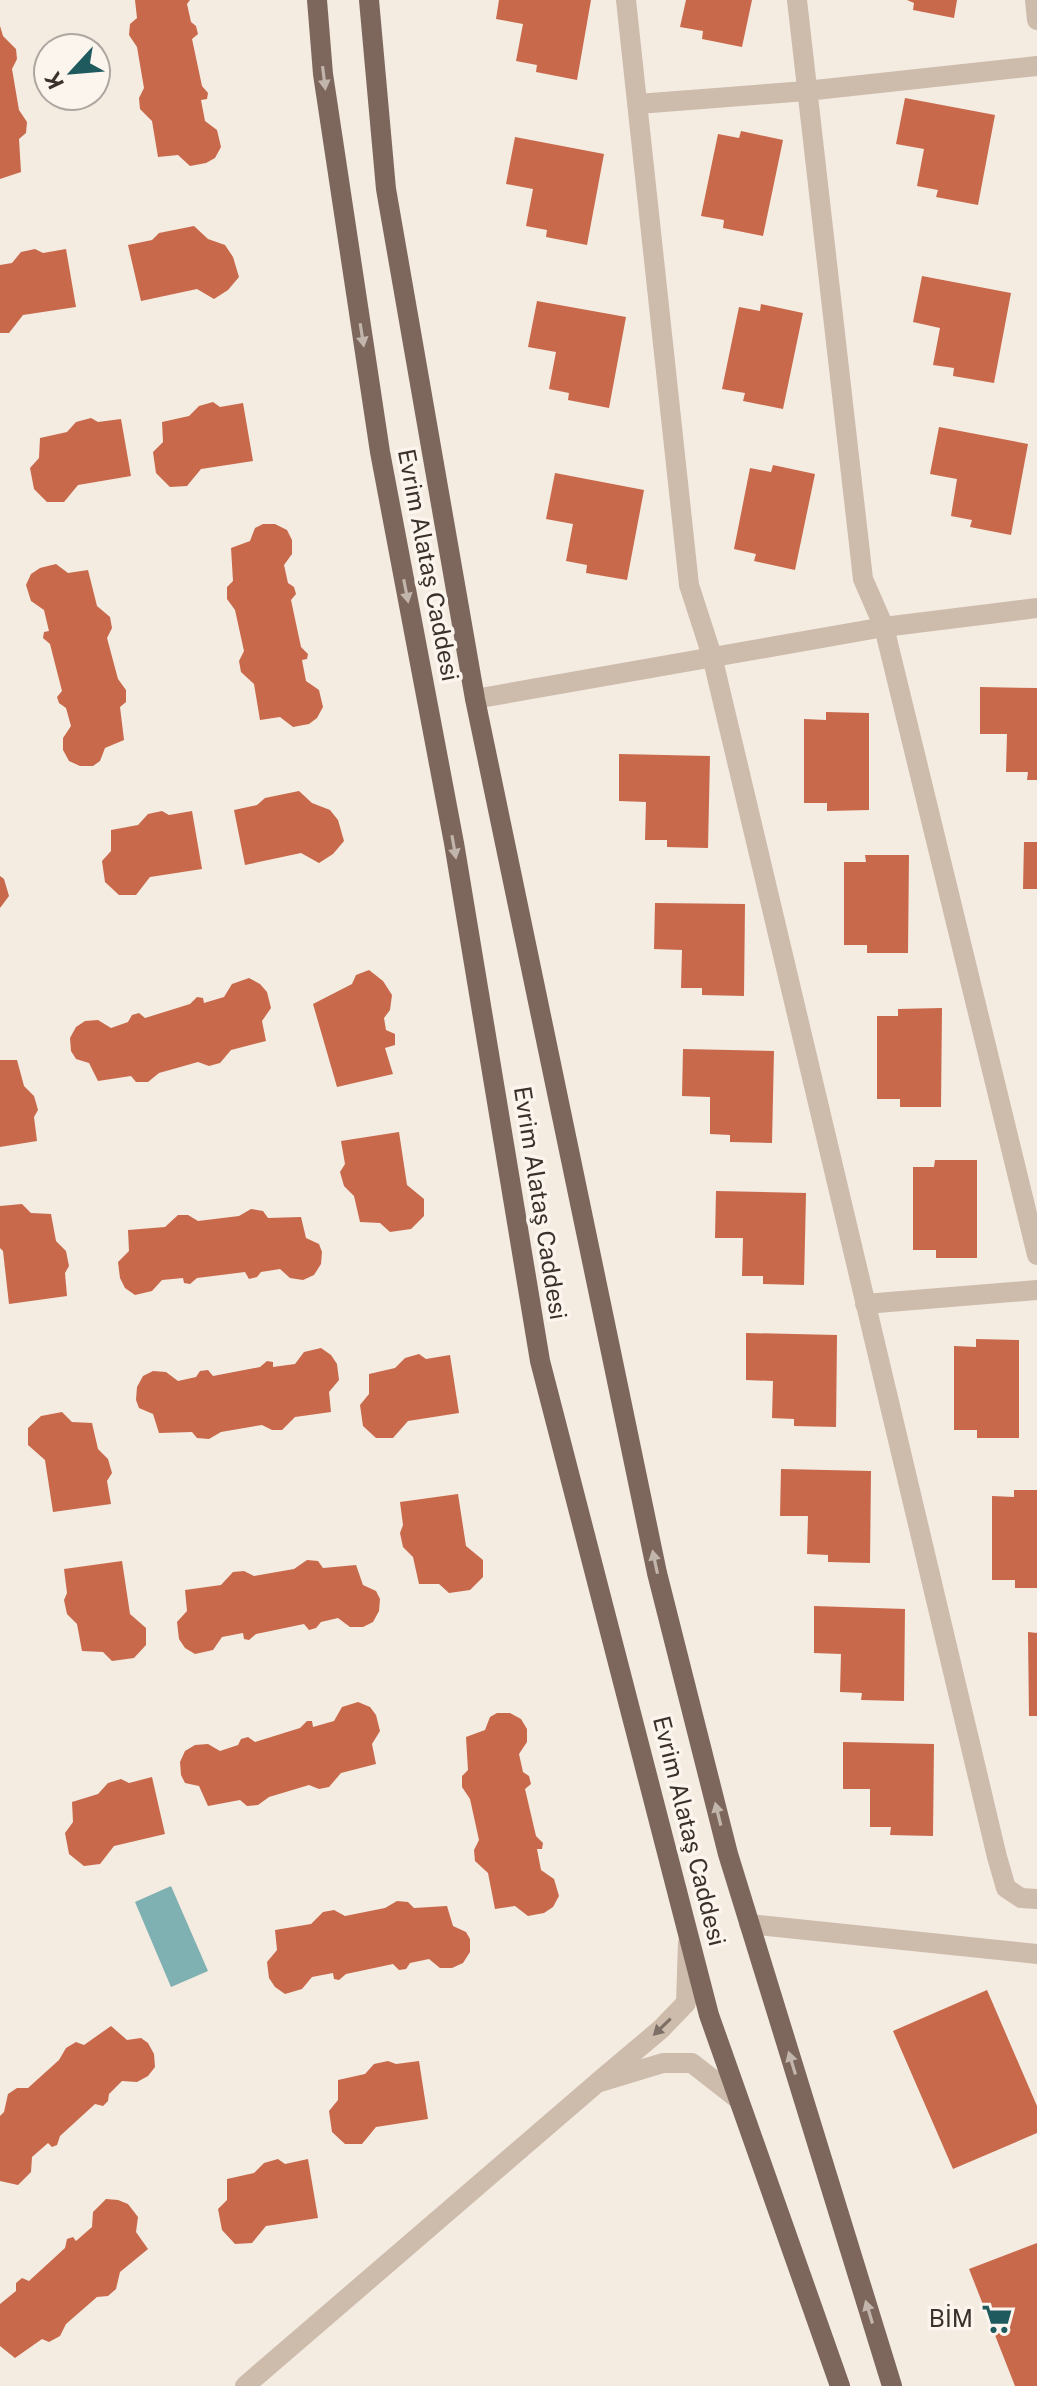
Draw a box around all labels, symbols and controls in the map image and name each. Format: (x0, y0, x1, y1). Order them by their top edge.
north arrow (32, 32, 112, 112)
one-way arrow (318, 66, 331, 91)
text: K (39, 68, 69, 94)
one-way arrow (356, 323, 369, 348)
street label: Evrim Alataş Caddesi (393, 446, 465, 683)
one-way arrow (400, 579, 413, 604)
one-way arrow (448, 834, 461, 859)
street label: Evrim Alataş Caddesi (509, 1084, 573, 1322)
one-way arrow (648, 1549, 661, 1574)
street label: Evrim Alataş Caddesi (648, 1713, 732, 1949)
one-way arrow (712, 1801, 724, 1826)
one-way arrow (653, 2018, 672, 2036)
one-way arrow (785, 2051, 798, 2075)
one-way arrow (862, 2299, 875, 2323)
supermarket icon: BİM (980, 2302, 1014, 2336)
place label: BİM (929, 2304, 973, 2332)

